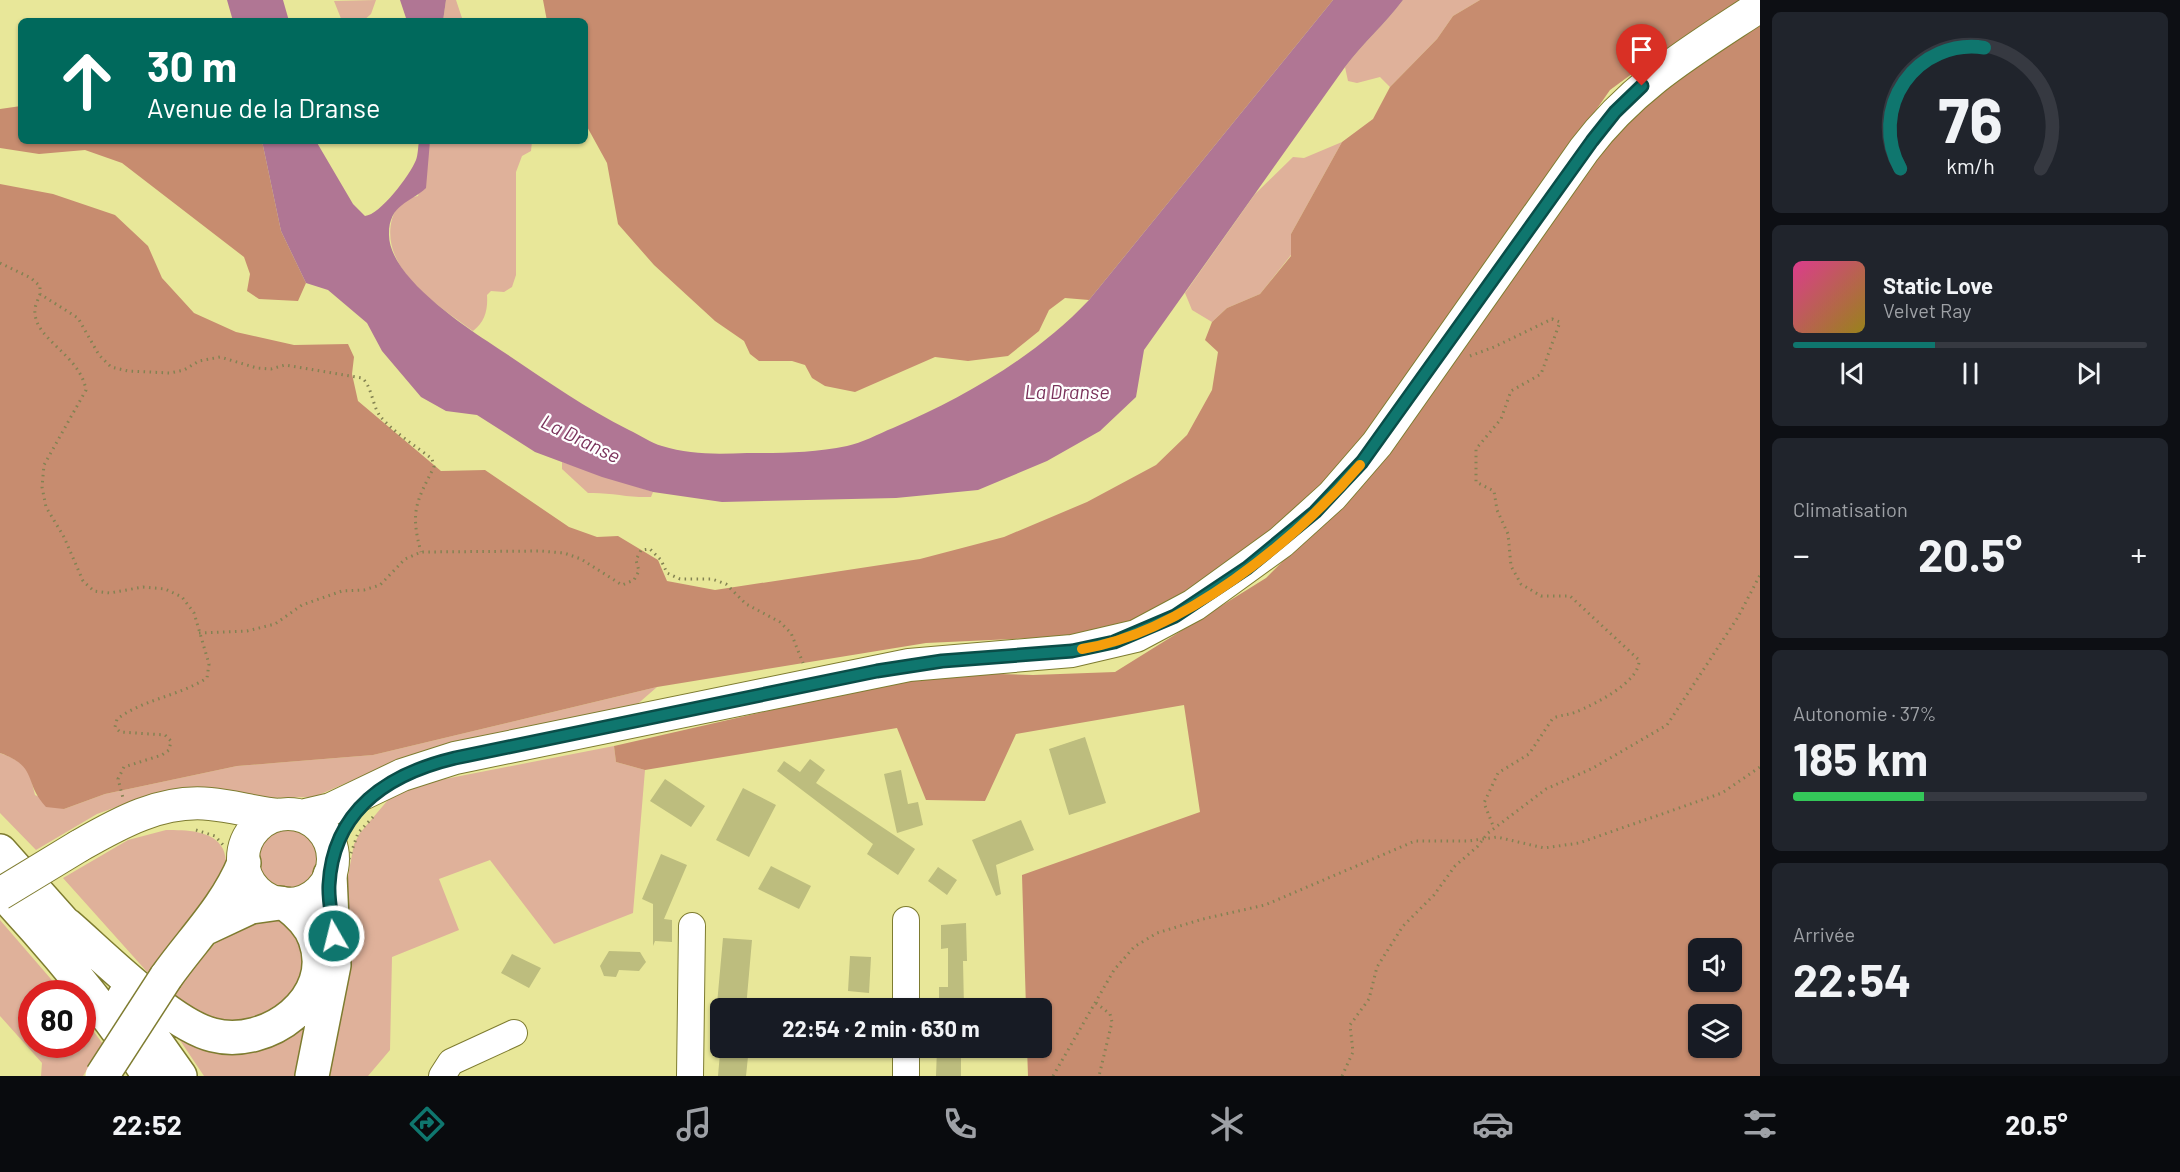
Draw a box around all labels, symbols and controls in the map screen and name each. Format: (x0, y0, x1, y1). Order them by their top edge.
pin (1616, 24, 1667, 86)
icon: arrive (1625, 33, 1658, 66)
text: 30 m (147, 40, 237, 90)
icon: ahead (48, 42, 126, 120)
text: 76 (1938, 82, 2002, 156)
text: Avenue de la Dranse (147, 91, 380, 123)
text: km/h (1946, 154, 1994, 179)
text: Static Love (1883, 272, 1993, 298)
text: Velvet Ray (1883, 298, 1972, 322)
icon: previous (1836, 357, 1869, 390)
icon: pause (1954, 357, 1987, 390)
icon: next (2072, 357, 2105, 390)
water label: La Dranse (1025, 379, 1110, 403)
water label: La Dranse (538, 409, 624, 467)
text: Climatisation (1793, 497, 1908, 521)
text: 20.5° (1918, 527, 2022, 581)
text: − (1793, 534, 1810, 574)
text: + (2131, 534, 2147, 574)
text: Autonomie · 37% (1793, 701, 1937, 725)
text: 185 km (1793, 731, 1928, 785)
position arrow (302, 904, 366, 968)
text: Arrivée (1793, 922, 1855, 946)
map controls (1688, 938, 1742, 1058)
button: sound (1688, 938, 1742, 992)
text: 22:54 (1793, 952, 1911, 1006)
speed limit sign: 80 (18, 980, 96, 1058)
button: layers (1688, 1004, 1742, 1058)
text: 22:54 · 2 min · 630 m (782, 1015, 980, 1041)
icon: directions (406, 1103, 448, 1145)
icon: music (673, 1103, 715, 1145)
icon: phone (939, 1103, 981, 1145)
icon: climate (1206, 1103, 1248, 1145)
icon: car (1472, 1103, 1514, 1145)
icon: filters (1739, 1103, 1781, 1145)
text: 22:52 (112, 1108, 182, 1140)
text: 20.5° (2005, 1108, 2068, 1140)

